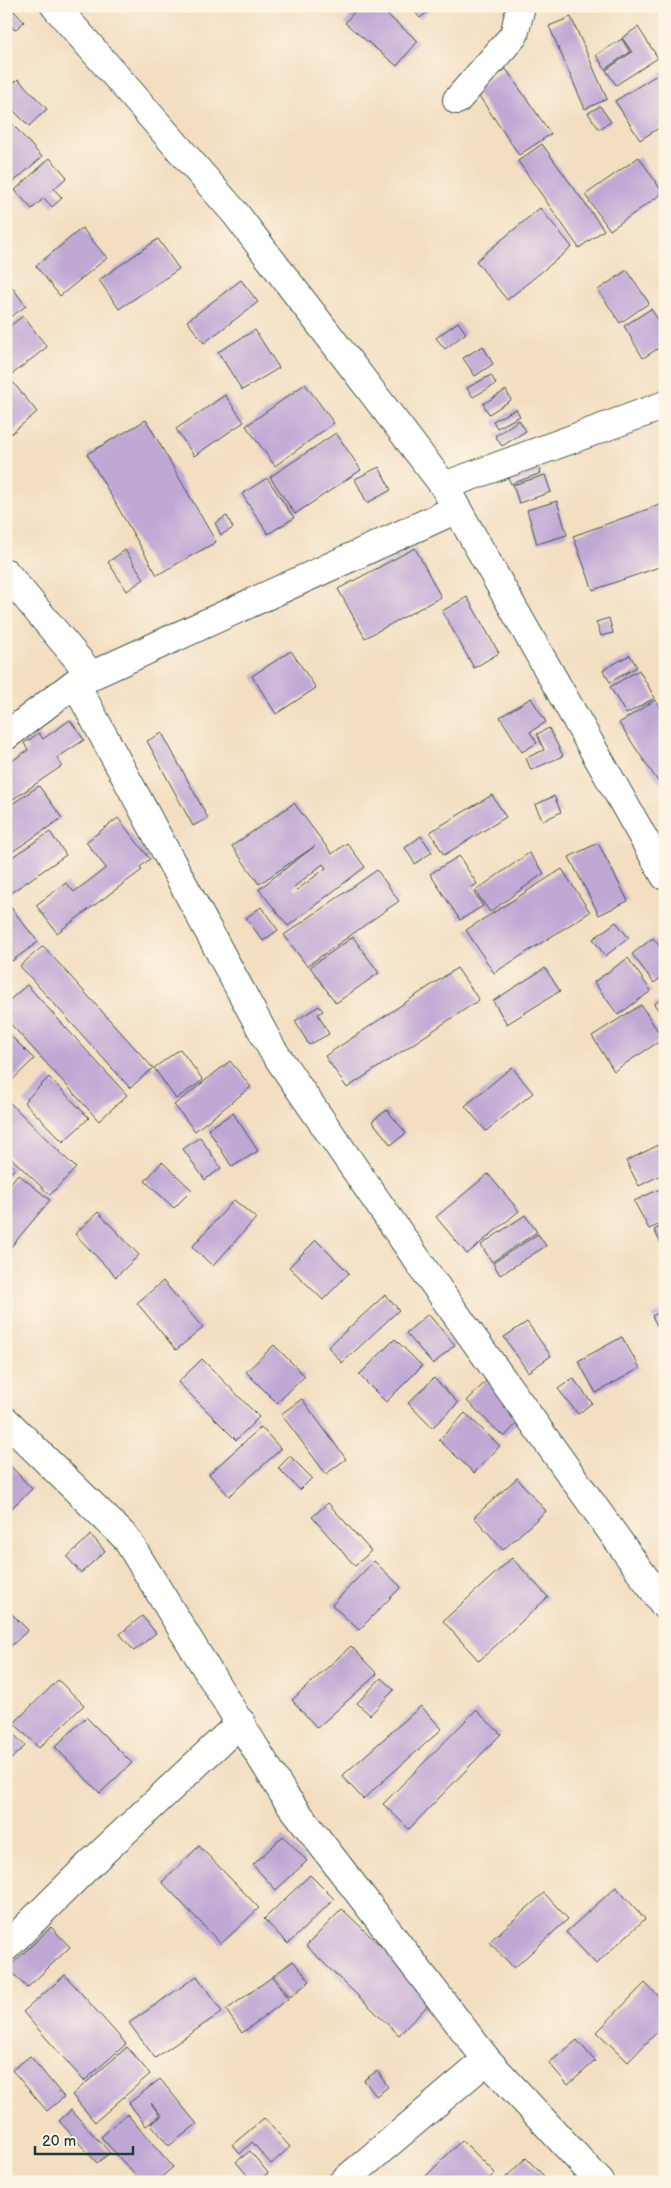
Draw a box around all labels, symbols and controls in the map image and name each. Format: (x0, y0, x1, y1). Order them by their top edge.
scale bar (35, 2123, 132, 2155)
text: 20 m (42, 2132, 76, 2151)

